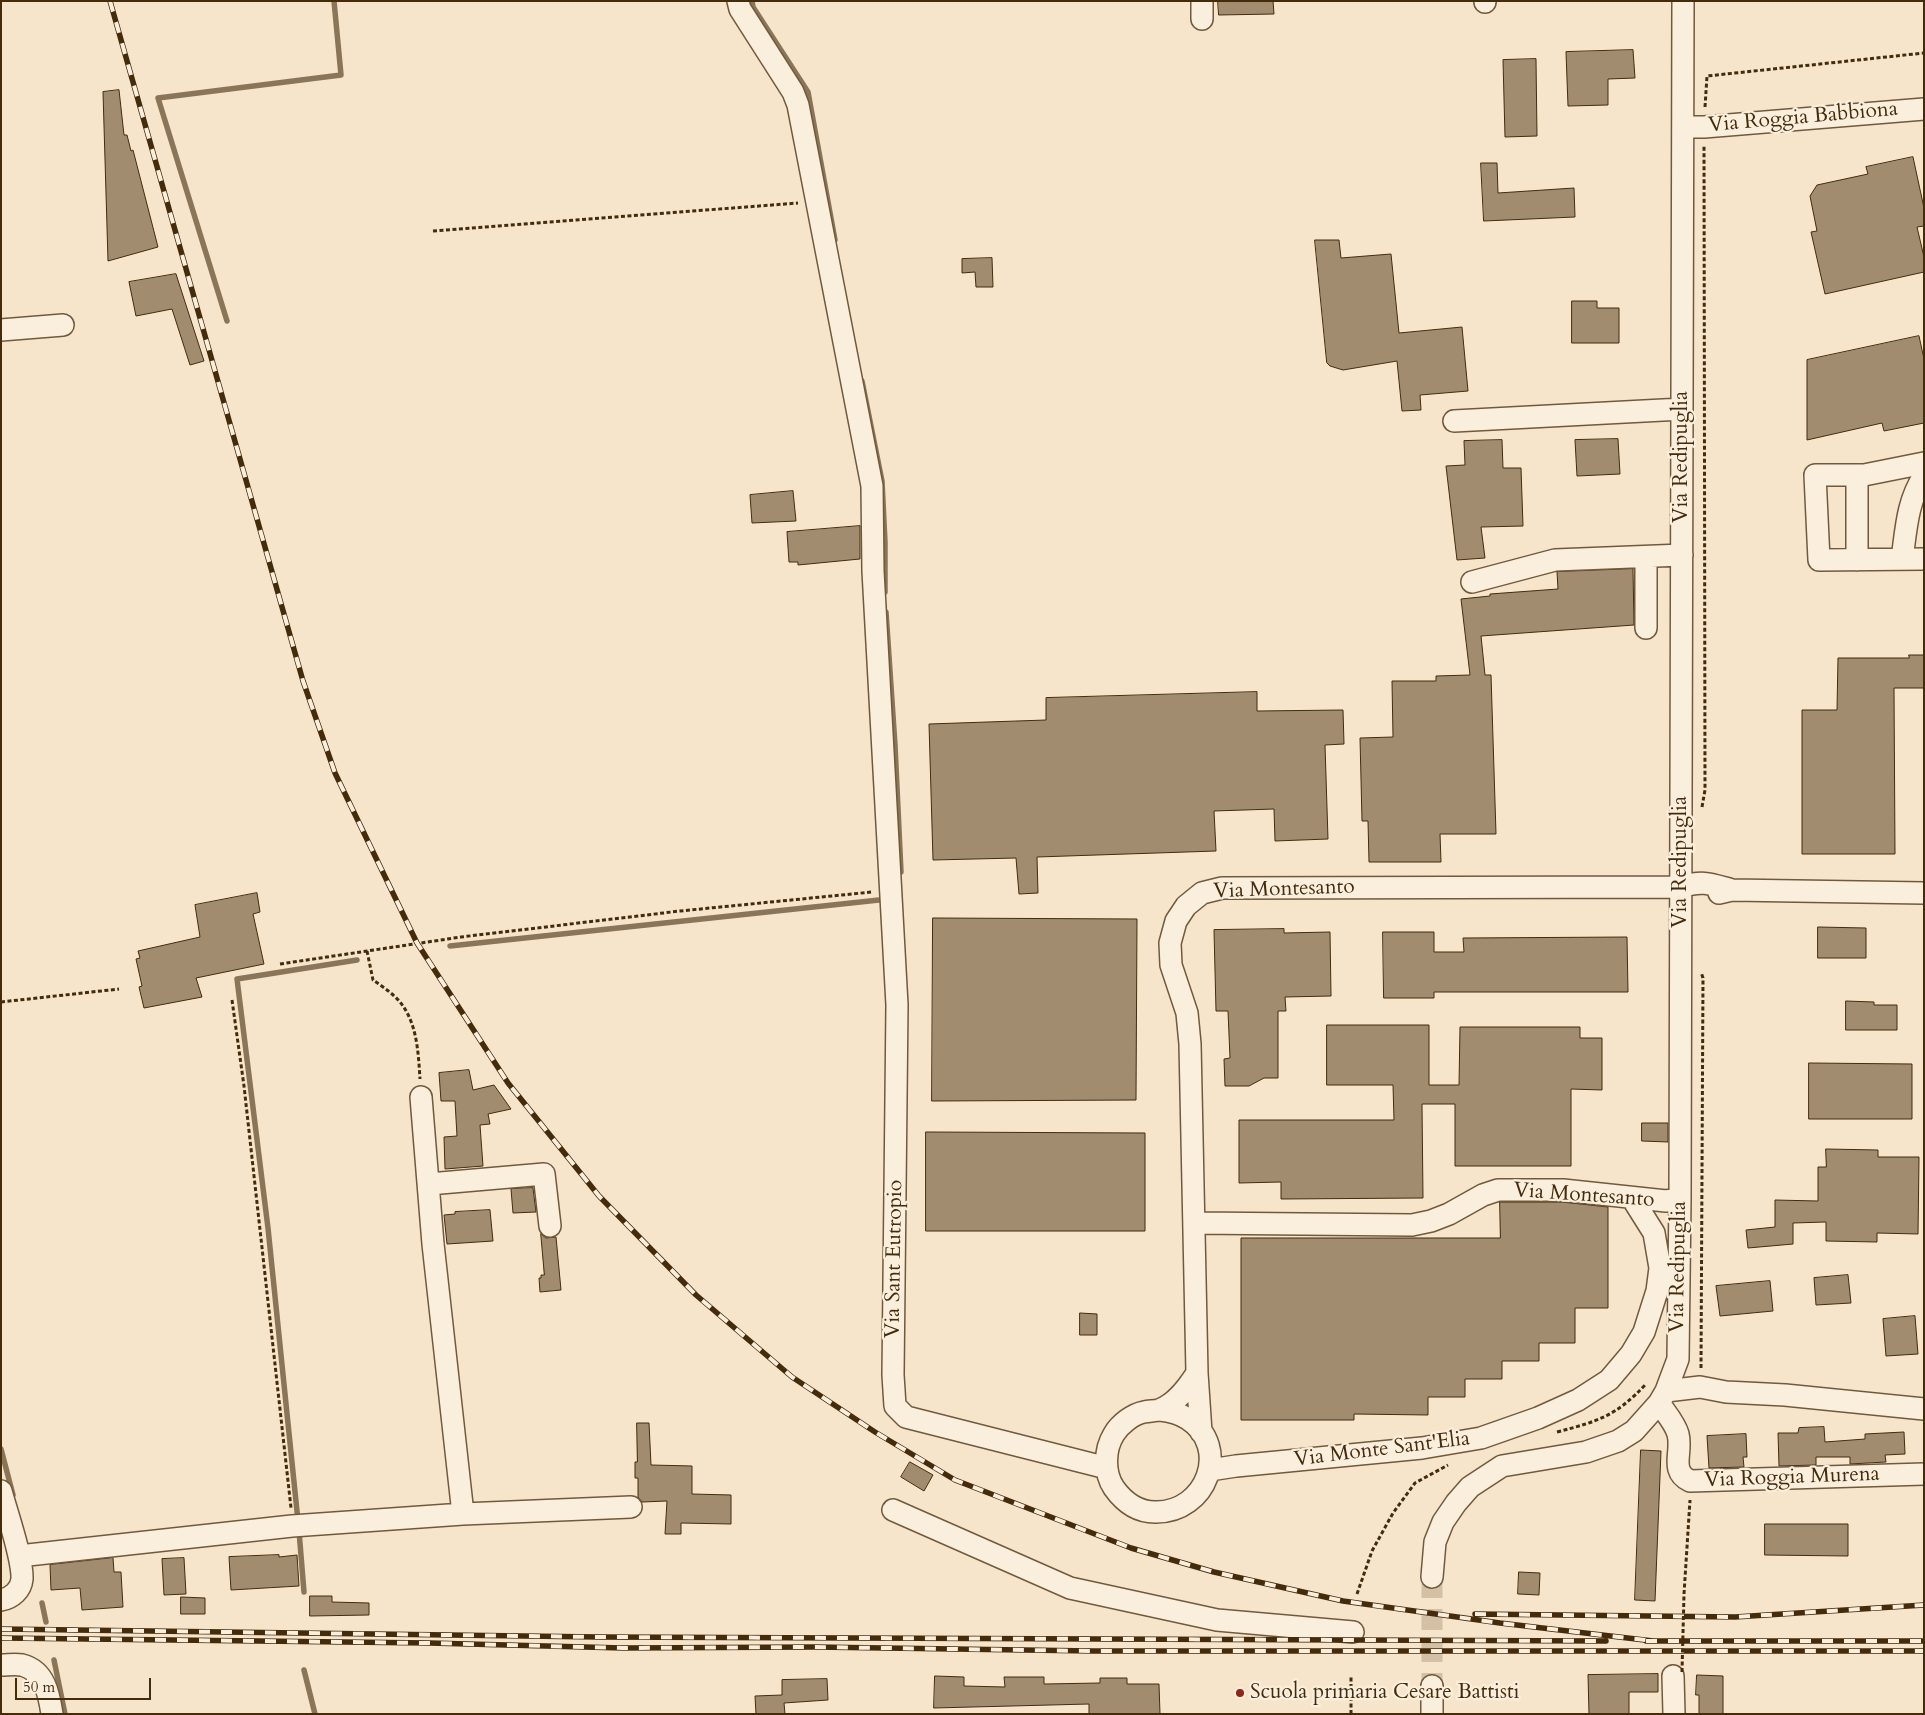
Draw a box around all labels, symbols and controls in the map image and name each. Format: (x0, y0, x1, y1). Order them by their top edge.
street label: Via Roggia Babbiona (1707, 97, 1899, 139)
street label: Via Redipuglia (1669, 391, 1695, 523)
street label: Via Redipuglia (1668, 796, 1694, 928)
street label: Via Montesanto (1213, 875, 1355, 905)
street label: Via Montesanto (1513, 1179, 1655, 1213)
street label: Via Sant Eutropio (881, 1180, 909, 1338)
street label: Via Redipuglia (1665, 1201, 1693, 1333)
street label: Via Monte Sant'Elia (1293, 1427, 1471, 1473)
street label: Via Roggia Murena (1704, 1462, 1880, 1494)
scale bar (18, 1668, 154, 1700)
text: 50 m (23, 1677, 55, 1697)
place label: Scuola primaria Cesare Battisti (1250, 1680, 1520, 1706)
marker: Scuola primaria Cesare Battisti (1234, 1687, 1246, 1699)

